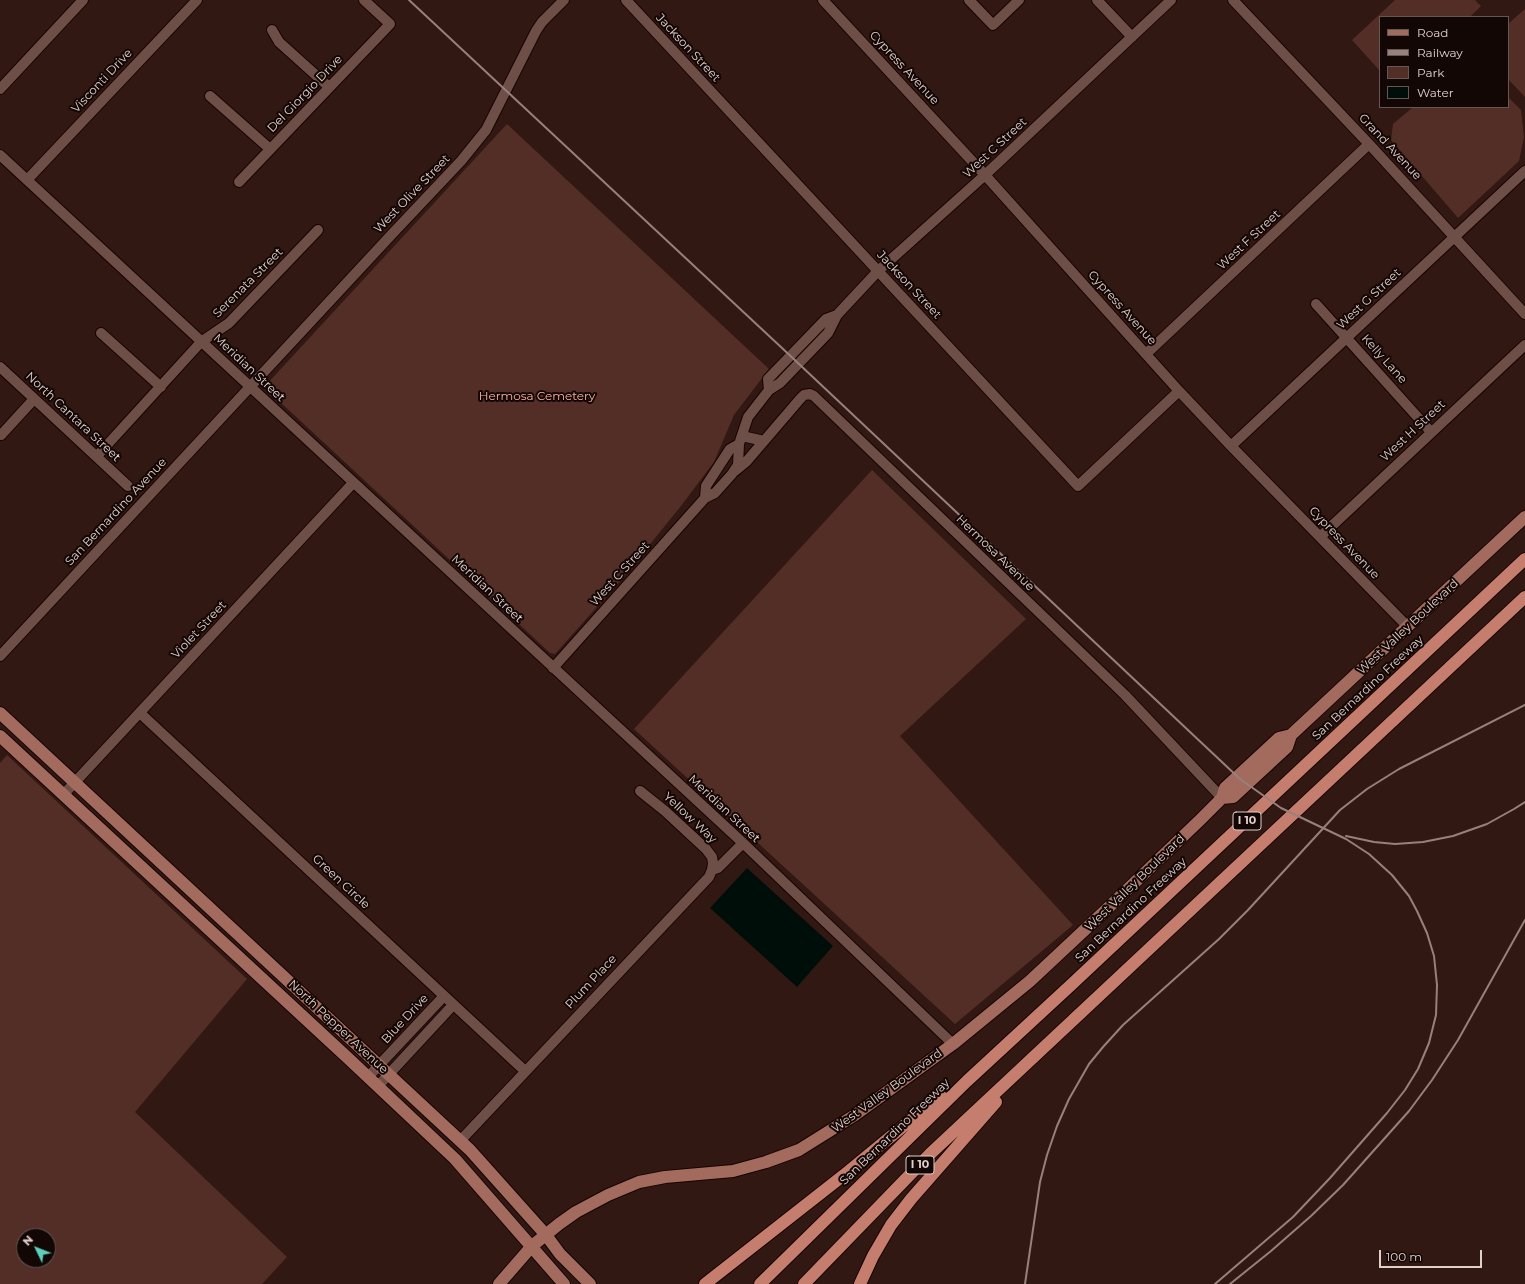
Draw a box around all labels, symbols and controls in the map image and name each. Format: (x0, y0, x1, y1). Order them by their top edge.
street label: Jackson Street (653, 11, 723, 85)
legend (1379, 16, 1509, 108)
text: Road (1417, 25, 1448, 40)
street label: Cypress Avenue (866, 28, 942, 108)
text: Railway (1417, 45, 1463, 60)
street label: Visconti Drive (69, 46, 135, 116)
street label: Del Giorgio Drive (264, 52, 346, 136)
text: Park (1417, 65, 1444, 80)
text: Water (1417, 85, 1453, 100)
street label: Grand Avenue (1356, 111, 1424, 183)
street label: West C Street (960, 115, 1030, 181)
street label: West Olive Street (371, 152, 453, 236)
street label: West F Street (1215, 207, 1283, 273)
street label: Serenata Street (210, 245, 286, 321)
street label: Jackson Street (874, 248, 944, 322)
street label: West G Street (1334, 266, 1404, 332)
street label: Cypress Avenue (1085, 268, 1159, 348)
street label: Meridian Street (210, 331, 288, 405)
street label: Kelly Lane (1358, 331, 1410, 387)
street label: North Cantara Street (23, 369, 123, 465)
park label: Hermosa Cemetery (479, 389, 595, 403)
street label: West H Street (1378, 397, 1448, 465)
street label: San Bernardino Avenue (62, 455, 170, 569)
street label: Cypress Avenue (1306, 504, 1382, 582)
street label: Hermosa Avenue (953, 512, 1037, 594)
street label: West C Street (587, 539, 653, 609)
street label: Meridian Street (448, 552, 526, 626)
street label: West Valley Boulevard (1354, 576, 1462, 678)
street label: Violet Street (169, 598, 229, 662)
street label: San Bernardino Freeway (1309, 633, 1427, 743)
street label: Meridian Street (685, 772, 763, 846)
street label: Yellow Way (660, 790, 720, 846)
road number: I 10 (1233, 812, 1261, 830)
street label: West Valley Boulevard (1082, 832, 1188, 934)
street label: Green Circle (309, 852, 373, 912)
street label: San Bernardino Freeway (1072, 855, 1190, 965)
street label: Plum Place (562, 952, 620, 1012)
street label: North Pepper Avenue (285, 977, 391, 1077)
street label: Blue Drive (379, 991, 431, 1047)
street label: West Valley Boulevard (829, 1046, 945, 1136)
street label: San Bernardino Freeway (837, 1076, 953, 1188)
road number: I 10 (906, 1156, 934, 1174)
north arrow (16, 1228, 56, 1268)
text: N (20, 1232, 36, 1249)
scale bar (1381, 1242, 1484, 1268)
text: 100 m (1386, 1249, 1422, 1264)

